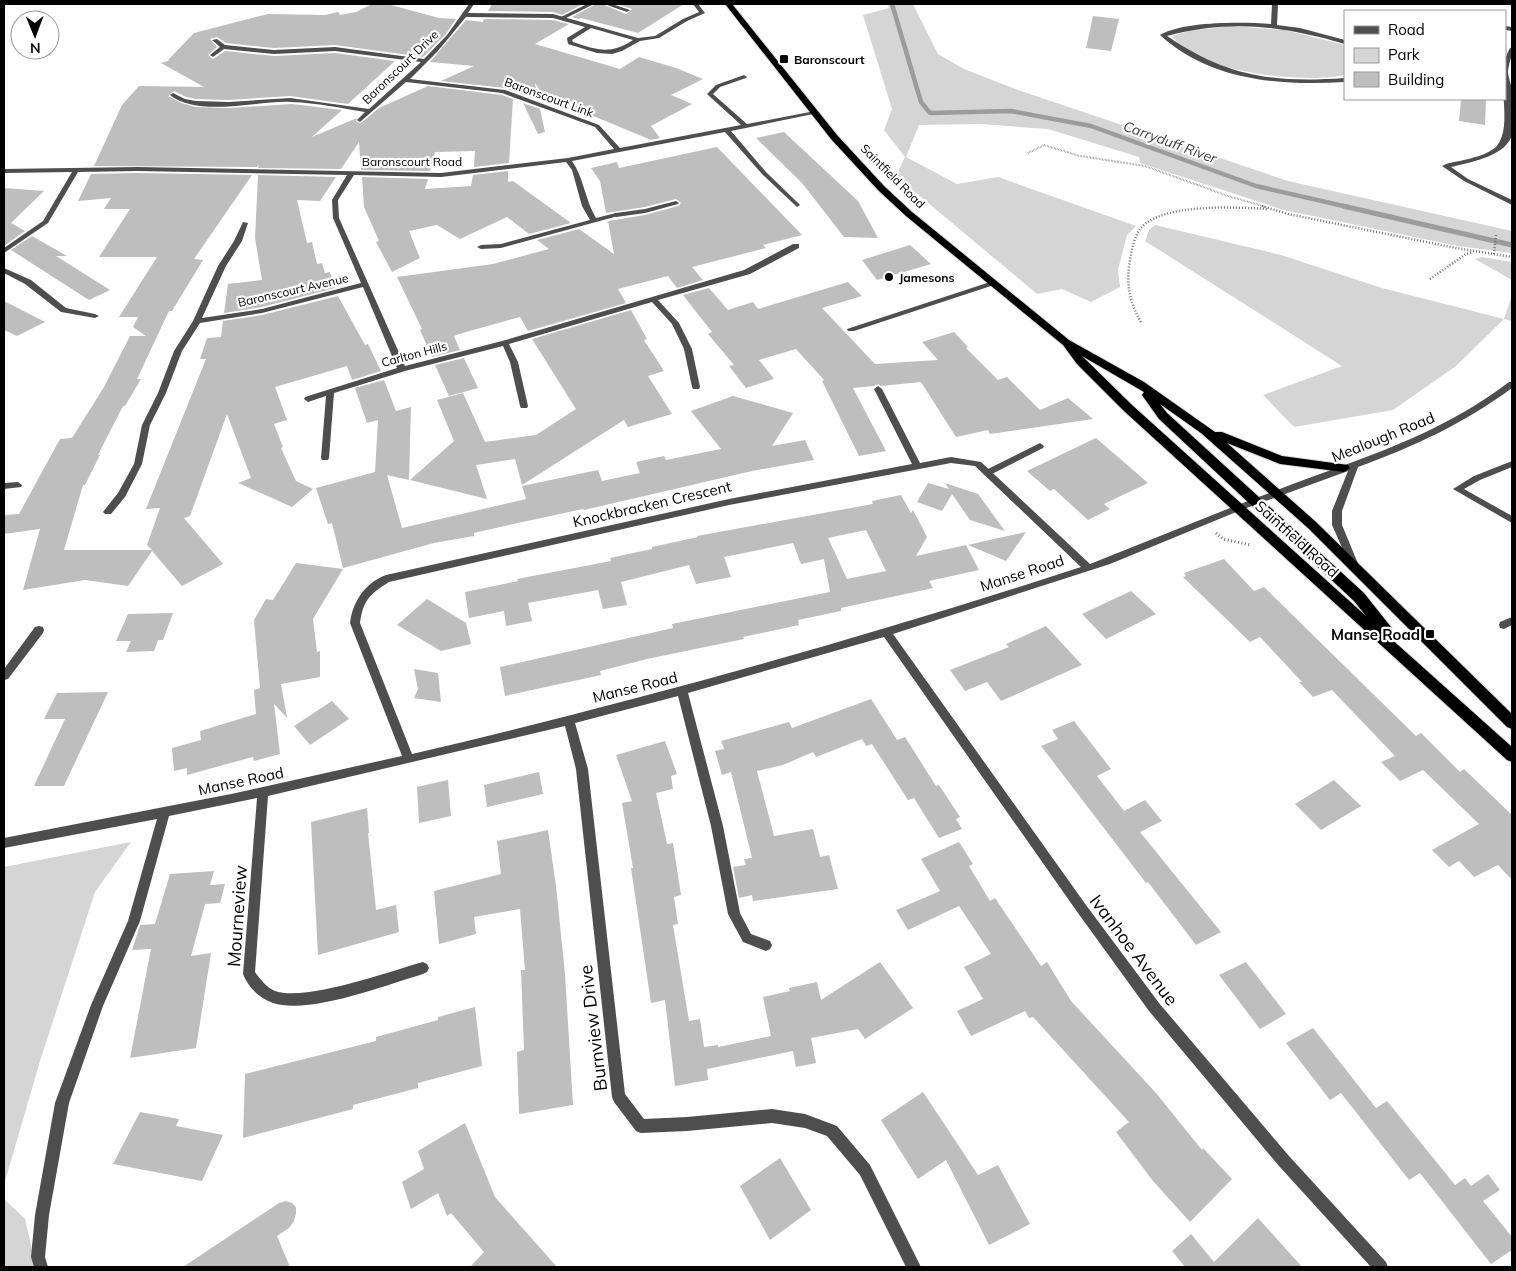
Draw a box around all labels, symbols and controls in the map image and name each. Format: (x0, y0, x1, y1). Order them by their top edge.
north arrow (10, 10, 60, 60)
legend (1344, 10, 1506, 100)
text: Road (1388, 20, 1425, 39)
street label: Baronscourt Drive (359, 27, 441, 107)
text: N (30, 39, 41, 57)
text: Park (1388, 45, 1420, 64)
place label: Baronscourt (794, 52, 865, 67)
marker: Baronscourt (778, 53, 790, 65)
text: Building (1388, 70, 1444, 89)
street label: Baronscourt Link (502, 74, 596, 120)
water label: Carryduff River (1121, 117, 1220, 168)
street label: Saintfield Road (858, 141, 928, 211)
street label: Baronscourt Road (362, 154, 462, 169)
street label: Baronscourt Avenue (236, 270, 350, 310)
place label: Jamesons (899, 270, 955, 285)
marker: Jamesons (883, 271, 895, 283)
street label: Carlton Hills (380, 338, 448, 370)
street label: Mealough Road (1329, 408, 1437, 466)
street label: Knockbracken Crescent (571, 477, 733, 531)
street label: Saintfield Road (1251, 496, 1343, 582)
street label: Manse Road (978, 551, 1066, 595)
place label: Manse Road (1331, 625, 1420, 644)
marker: Manse Road (1424, 628, 1436, 640)
street label: Manse Road (591, 667, 679, 707)
street label: Manse Road (196, 763, 286, 799)
street label: Mourneview (222, 864, 252, 968)
street label: Ivanhoe Avenue (1085, 890, 1183, 1010)
street label: Burnview Drive (574, 964, 612, 1092)

